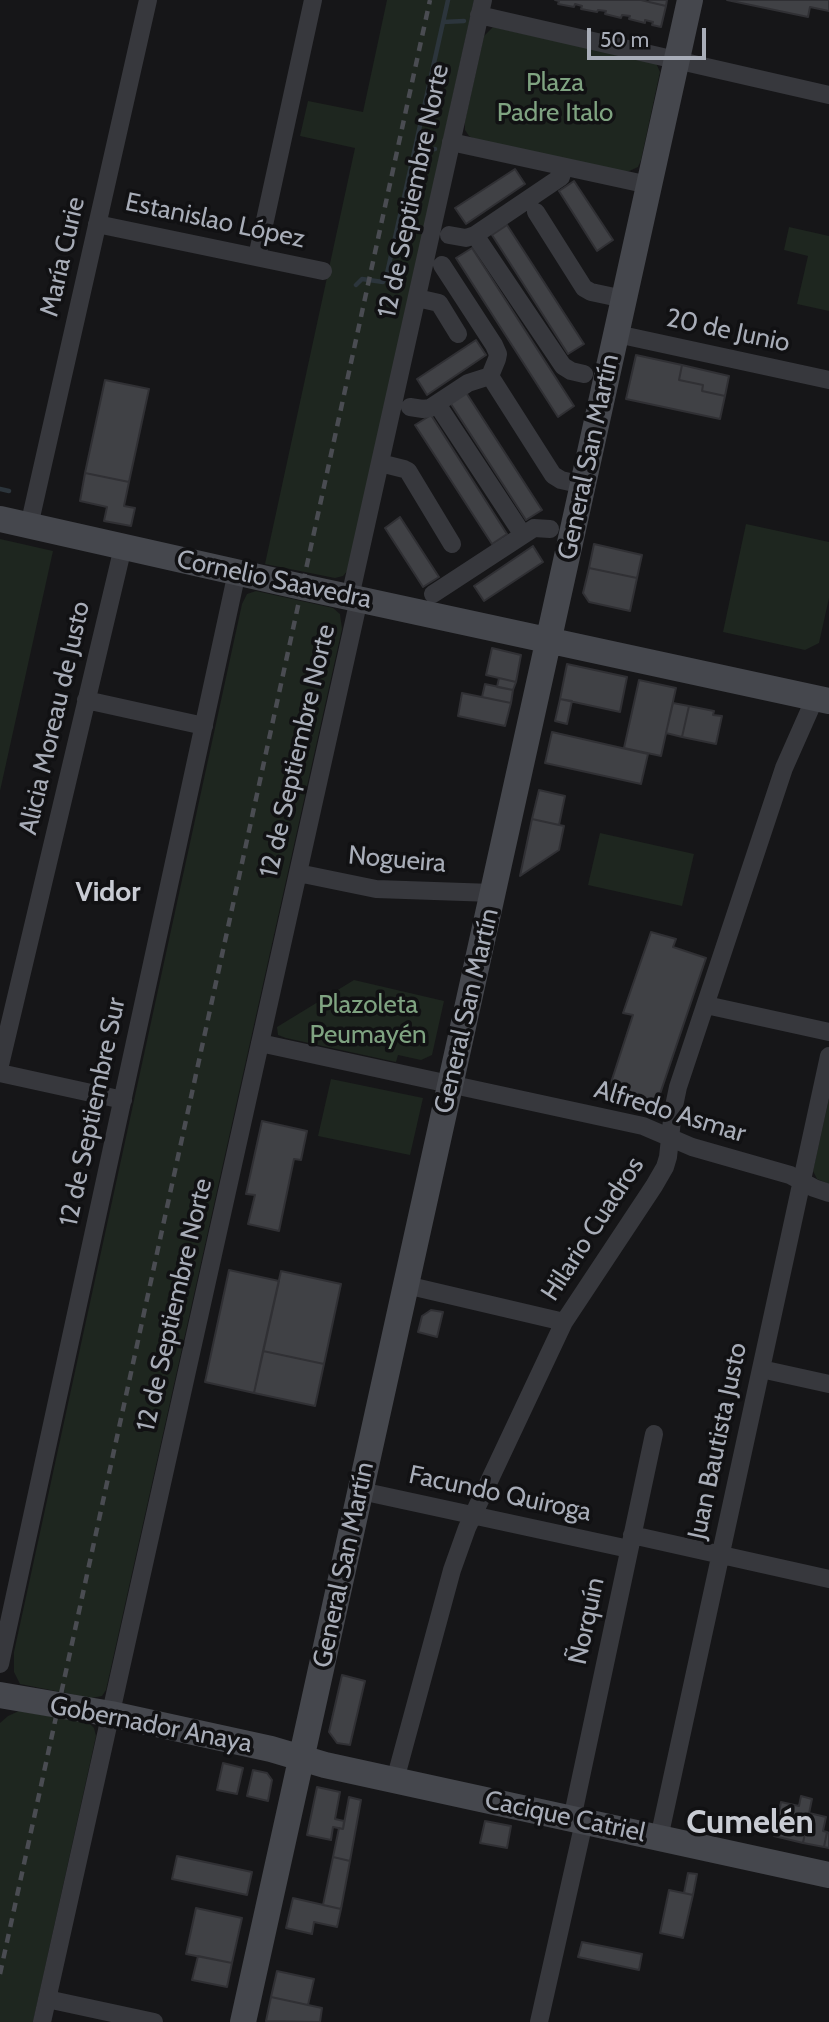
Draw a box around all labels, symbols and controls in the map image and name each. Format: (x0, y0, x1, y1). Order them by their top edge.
scale bar (591, 14, 710, 58)
text: 50 m (600, 27, 649, 52)
street label: 12 de Septiembre Norte (372, 61, 456, 321)
park label: Plaza Padre Italo (497, 67, 613, 128)
street label: Estanislao López (122, 187, 308, 255)
street label: María Curie (34, 194, 92, 320)
street label: 20 de Junio (663, 303, 793, 359)
street label: General San Martín (552, 351, 626, 563)
street label: Cornelio Saavedra (174, 544, 374, 616)
street label: Alicia Moreau de Justo (13, 598, 97, 838)
street label: 12 de Septiembre Norte (254, 621, 342, 881)
street label: Nogueira (347, 840, 447, 880)
district label: Vidor (75, 876, 141, 910)
street label: General San Martín (428, 905, 506, 1117)
park label: Plazoleta Peumayén (310, 989, 426, 1050)
street label: 12 de Septiembre Sur (54, 995, 132, 1229)
street label: Alfredo Asmar (591, 1074, 749, 1150)
street label: Hilario Cuadros (535, 1151, 651, 1307)
street label: 12 de Septiembre Norte (131, 1175, 219, 1435)
street label: Juan Bautista Justo (682, 1340, 754, 1542)
street label: General San Martín (307, 1459, 381, 1671)
street label: Facundo Quiroga (406, 1459, 594, 1529)
street label: Ñorquín (563, 1575, 611, 1667)
street label: Gobernador Anaya (47, 1690, 255, 1760)
street label: Cacique Catriel (482, 1785, 648, 1849)
district label: Cumelén (686, 1803, 814, 1843)

